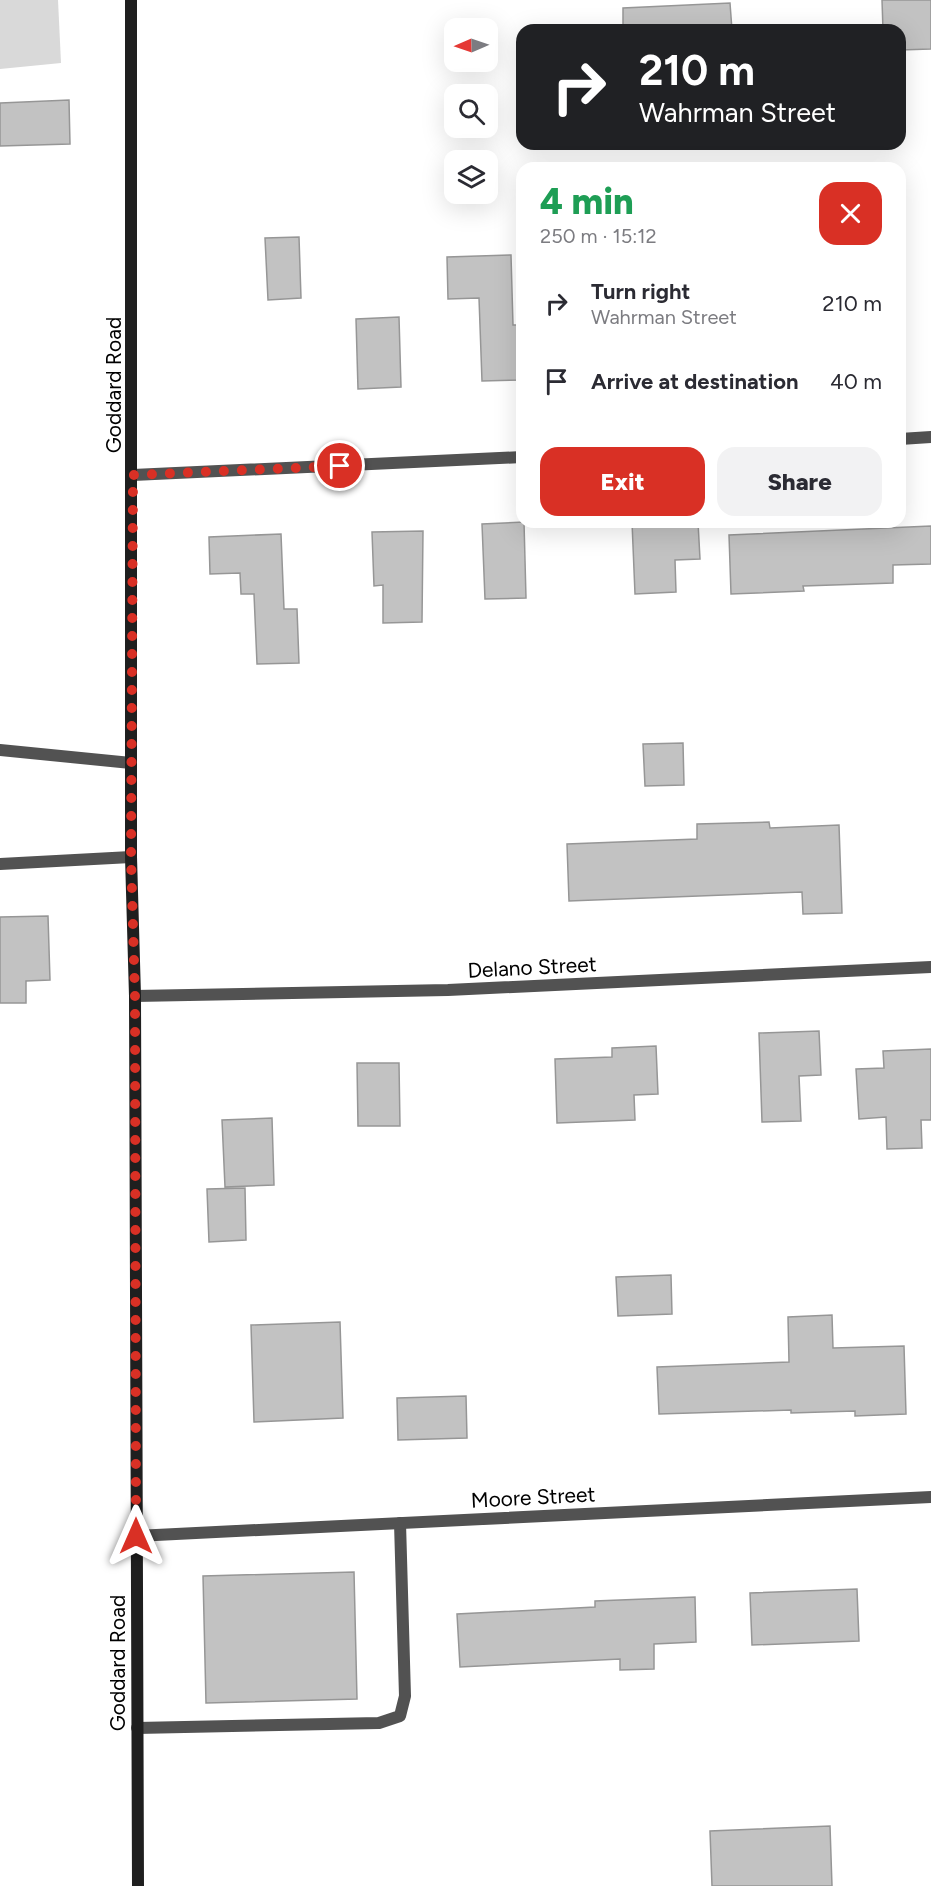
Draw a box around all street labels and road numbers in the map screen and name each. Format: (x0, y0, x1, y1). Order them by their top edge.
street label: Goddard Road (101, 317, 126, 453)
street label: Delano Street (467, 951, 597, 983)
street label: Moore Street (470, 1481, 596, 1513)
street label: Goddard Road (105, 1595, 130, 1731)

